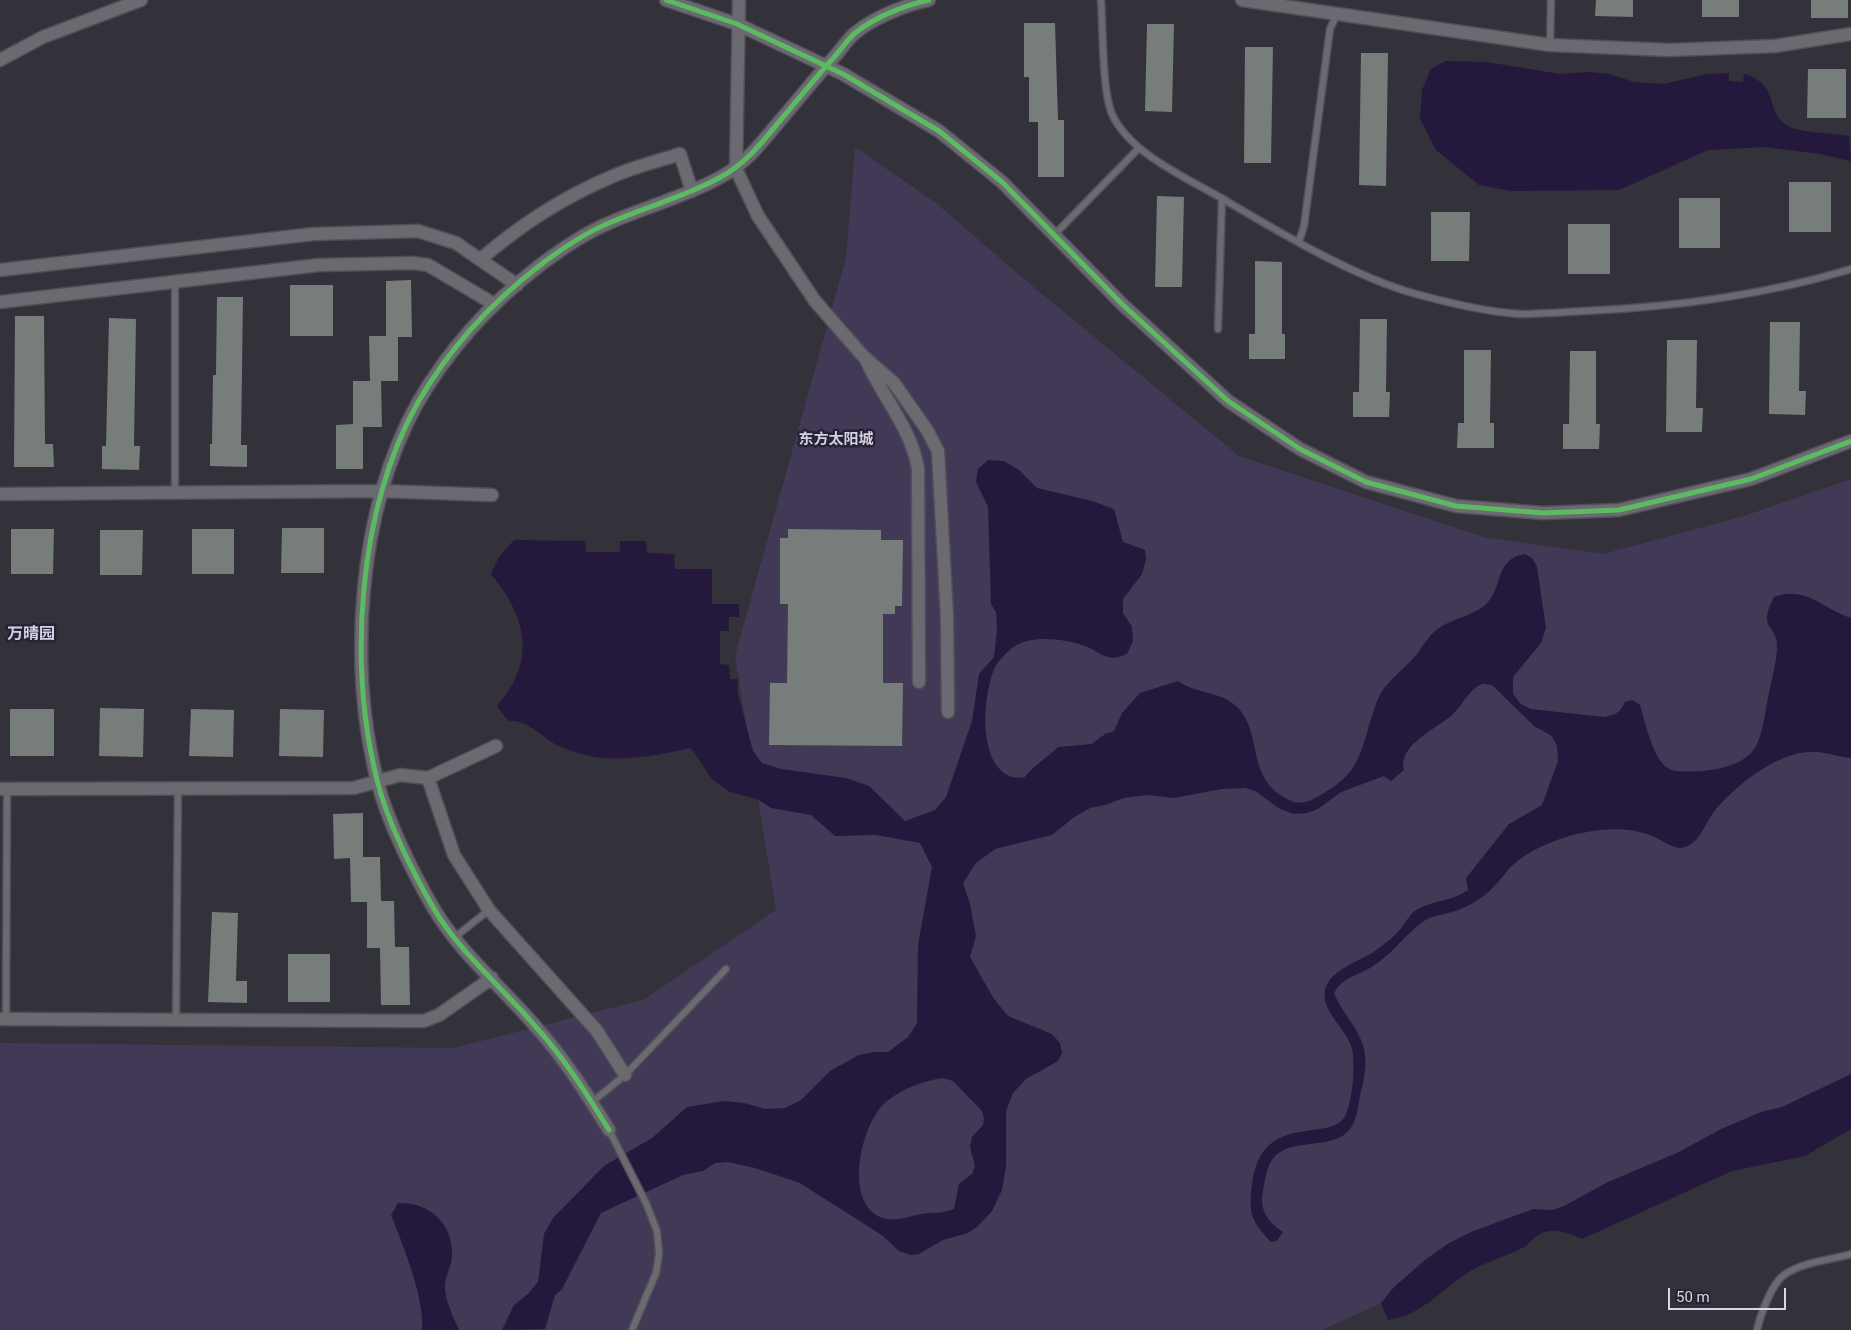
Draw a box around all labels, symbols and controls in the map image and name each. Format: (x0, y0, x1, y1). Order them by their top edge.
district label: 东方太阳城 (799, 431, 873, 449)
district label: 万晴园 (7, 625, 55, 645)
scale bar (1671, 1278, 1788, 1310)
text: 50 m (1676, 1288, 1710, 1306)

